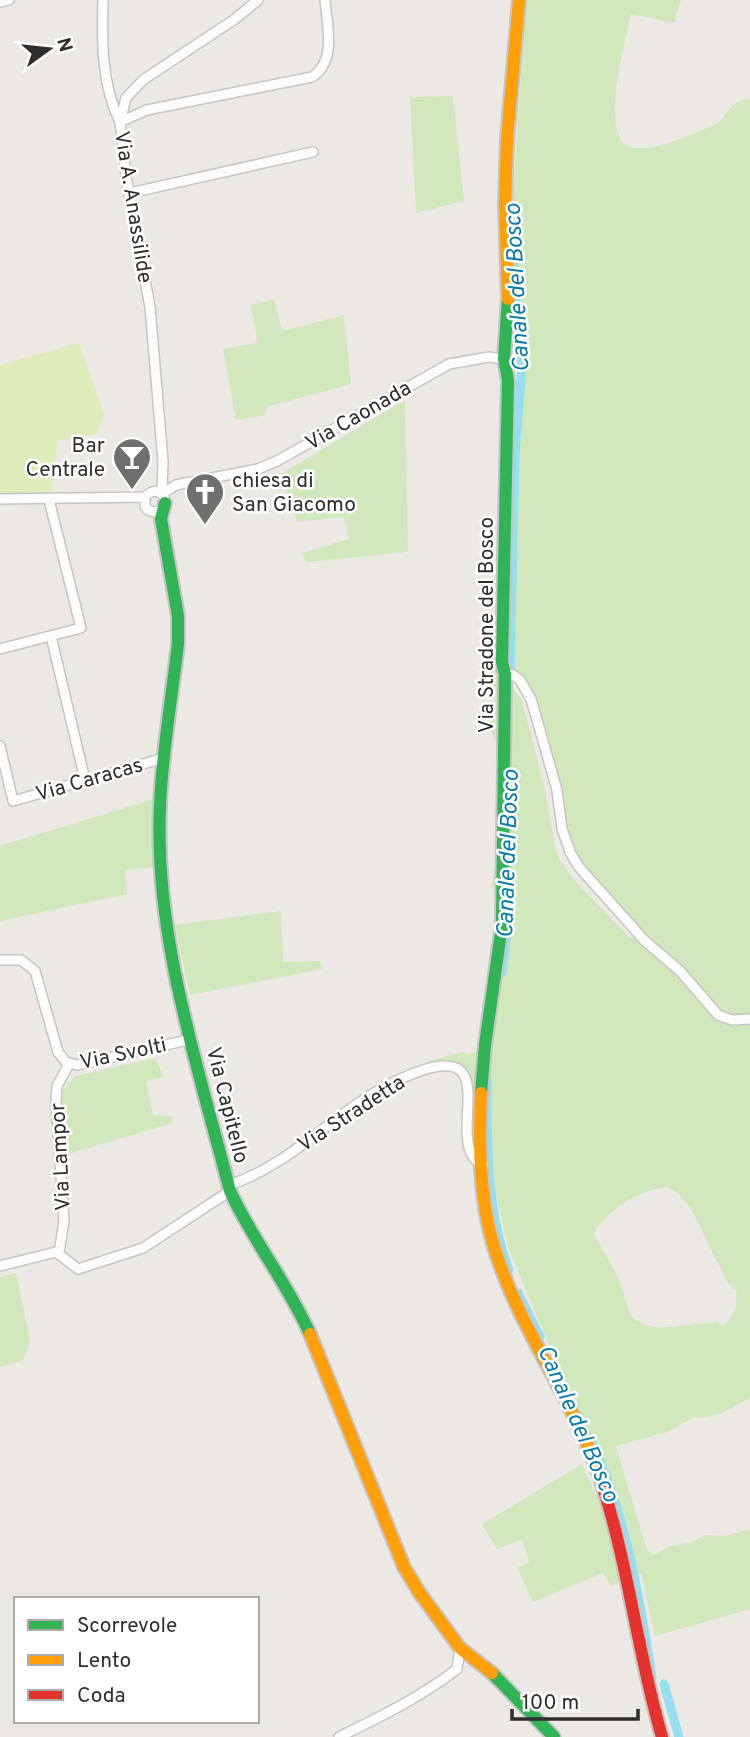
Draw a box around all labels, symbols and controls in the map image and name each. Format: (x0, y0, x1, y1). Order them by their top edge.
north arrow (14, 14, 84, 84)
text: N (50, 35, 77, 55)
street label: Via A. Anassilide (107, 129, 158, 285)
water label: Canale del Bosco (500, 202, 537, 373)
street label: Via Caonada (301, 375, 416, 457)
place label: Bar Centrale (26, 433, 105, 484)
bar icon: Bar Centrale (111, 436, 153, 491)
place label: chiesa di San Giacomo (232, 468, 356, 519)
church icon: chiesa di San Giacomo (184, 471, 226, 526)
street label: Via Stradone del Bosco (474, 517, 501, 733)
street label: Via Caracas (33, 752, 146, 809)
water label: Canale del Bosco (492, 768, 527, 939)
street label: Via Svolti (78, 1032, 169, 1077)
street label: Via Capitello (199, 1044, 254, 1166)
street label: Via Stradetta (293, 1069, 411, 1159)
street label: Via Lampor (45, 1102, 78, 1212)
water label: Canale del Bosco (529, 1341, 625, 1508)
legend (14, 1597, 259, 1723)
text: Scorrevole (77, 1613, 177, 1640)
text: Lento (77, 1648, 131, 1675)
scale bar (512, 1678, 638, 1722)
text: Coda (77, 1683, 126, 1710)
text: 100 m (522, 1690, 579, 1717)

